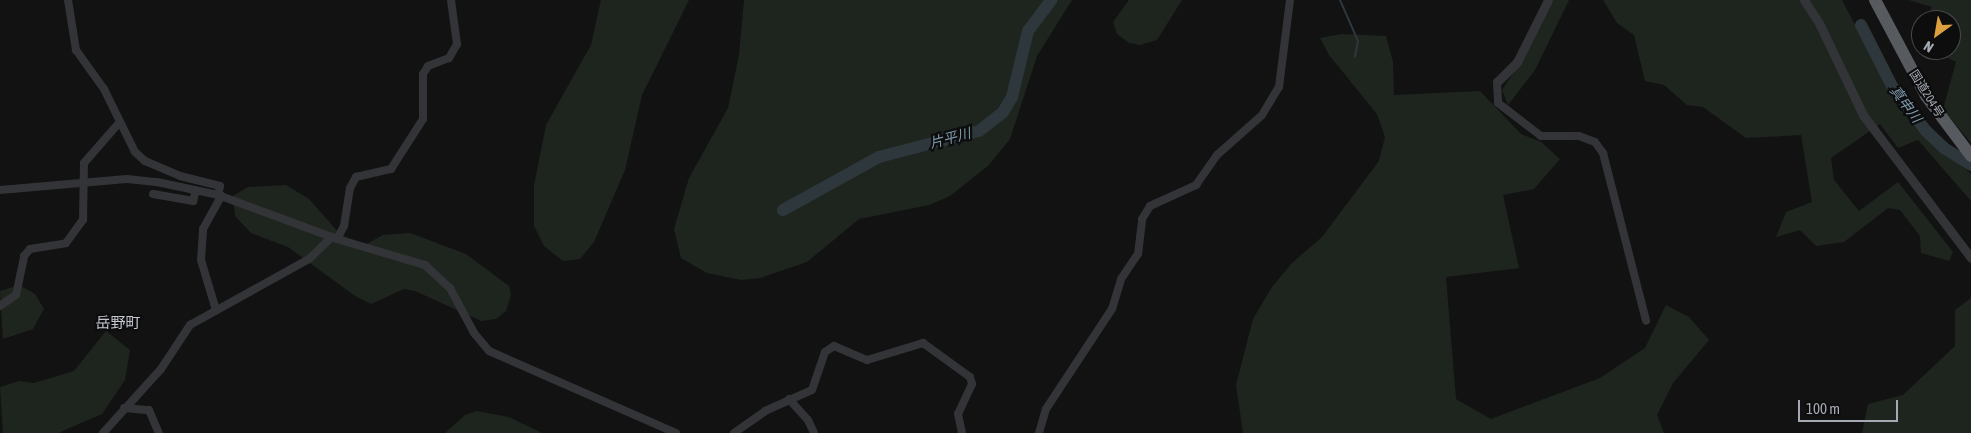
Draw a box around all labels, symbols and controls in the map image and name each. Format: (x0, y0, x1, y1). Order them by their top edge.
north arrow (1911, 10, 1961, 60)
text: N (1921, 38, 1936, 56)
street label: 国道204号 (1906, 68, 1946, 120)
water label: 真申川 (1887, 82, 1925, 126)
water label: 片平川 (928, 124, 972, 152)
district label: 岳野町 (96, 314, 140, 332)
scale bar (1801, 390, 1901, 422)
text: 100 m (1806, 400, 1840, 417)

